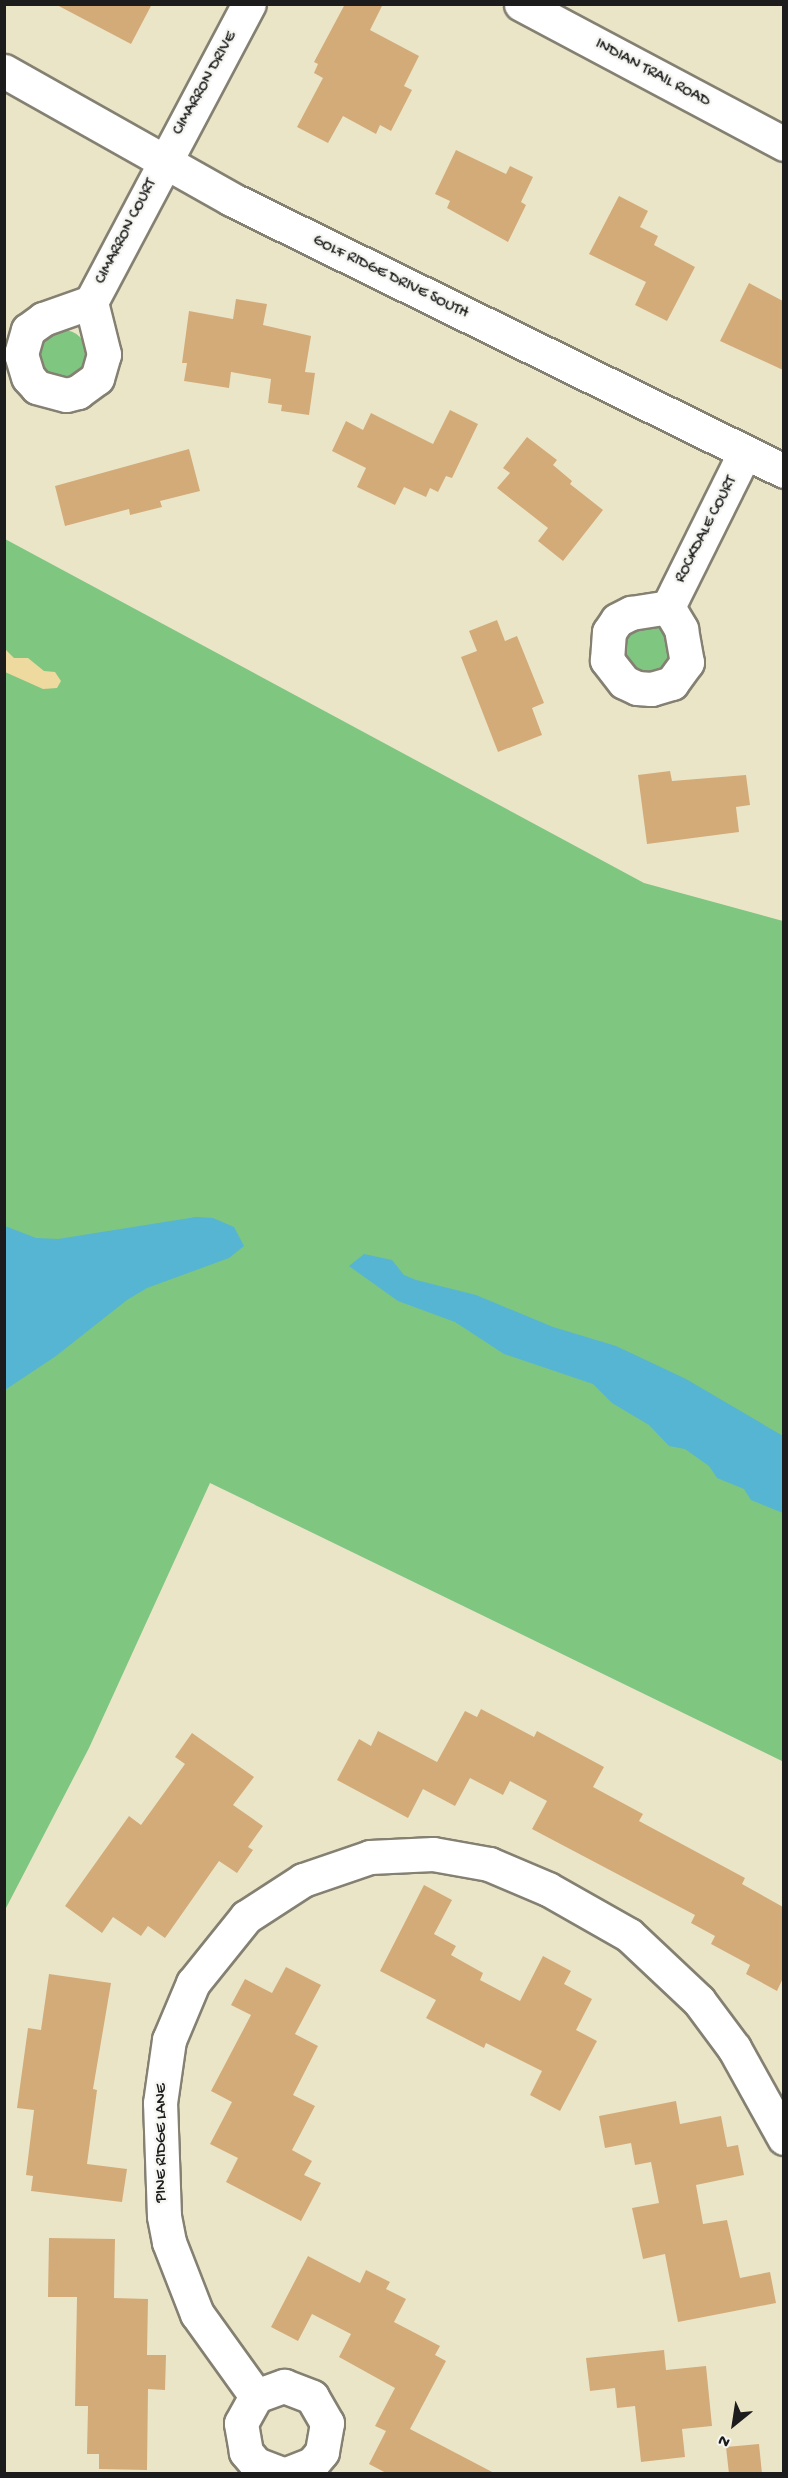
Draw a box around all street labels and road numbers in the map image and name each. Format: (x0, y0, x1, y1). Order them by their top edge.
street label: CIMARRON DRIVE (170, 29, 242, 139)
street label: INDIAN TRAIL ROAD (591, 36, 713, 112)
street label: CIMARRON COURT (92, 176, 162, 288)
street label: GOLF RIDGE DRIVE SOUTH (309, 232, 471, 324)
street label: ROCKDALE COURT (672, 473, 742, 587)
street label: PINE RIDGE LANE (153, 2083, 173, 2203)

